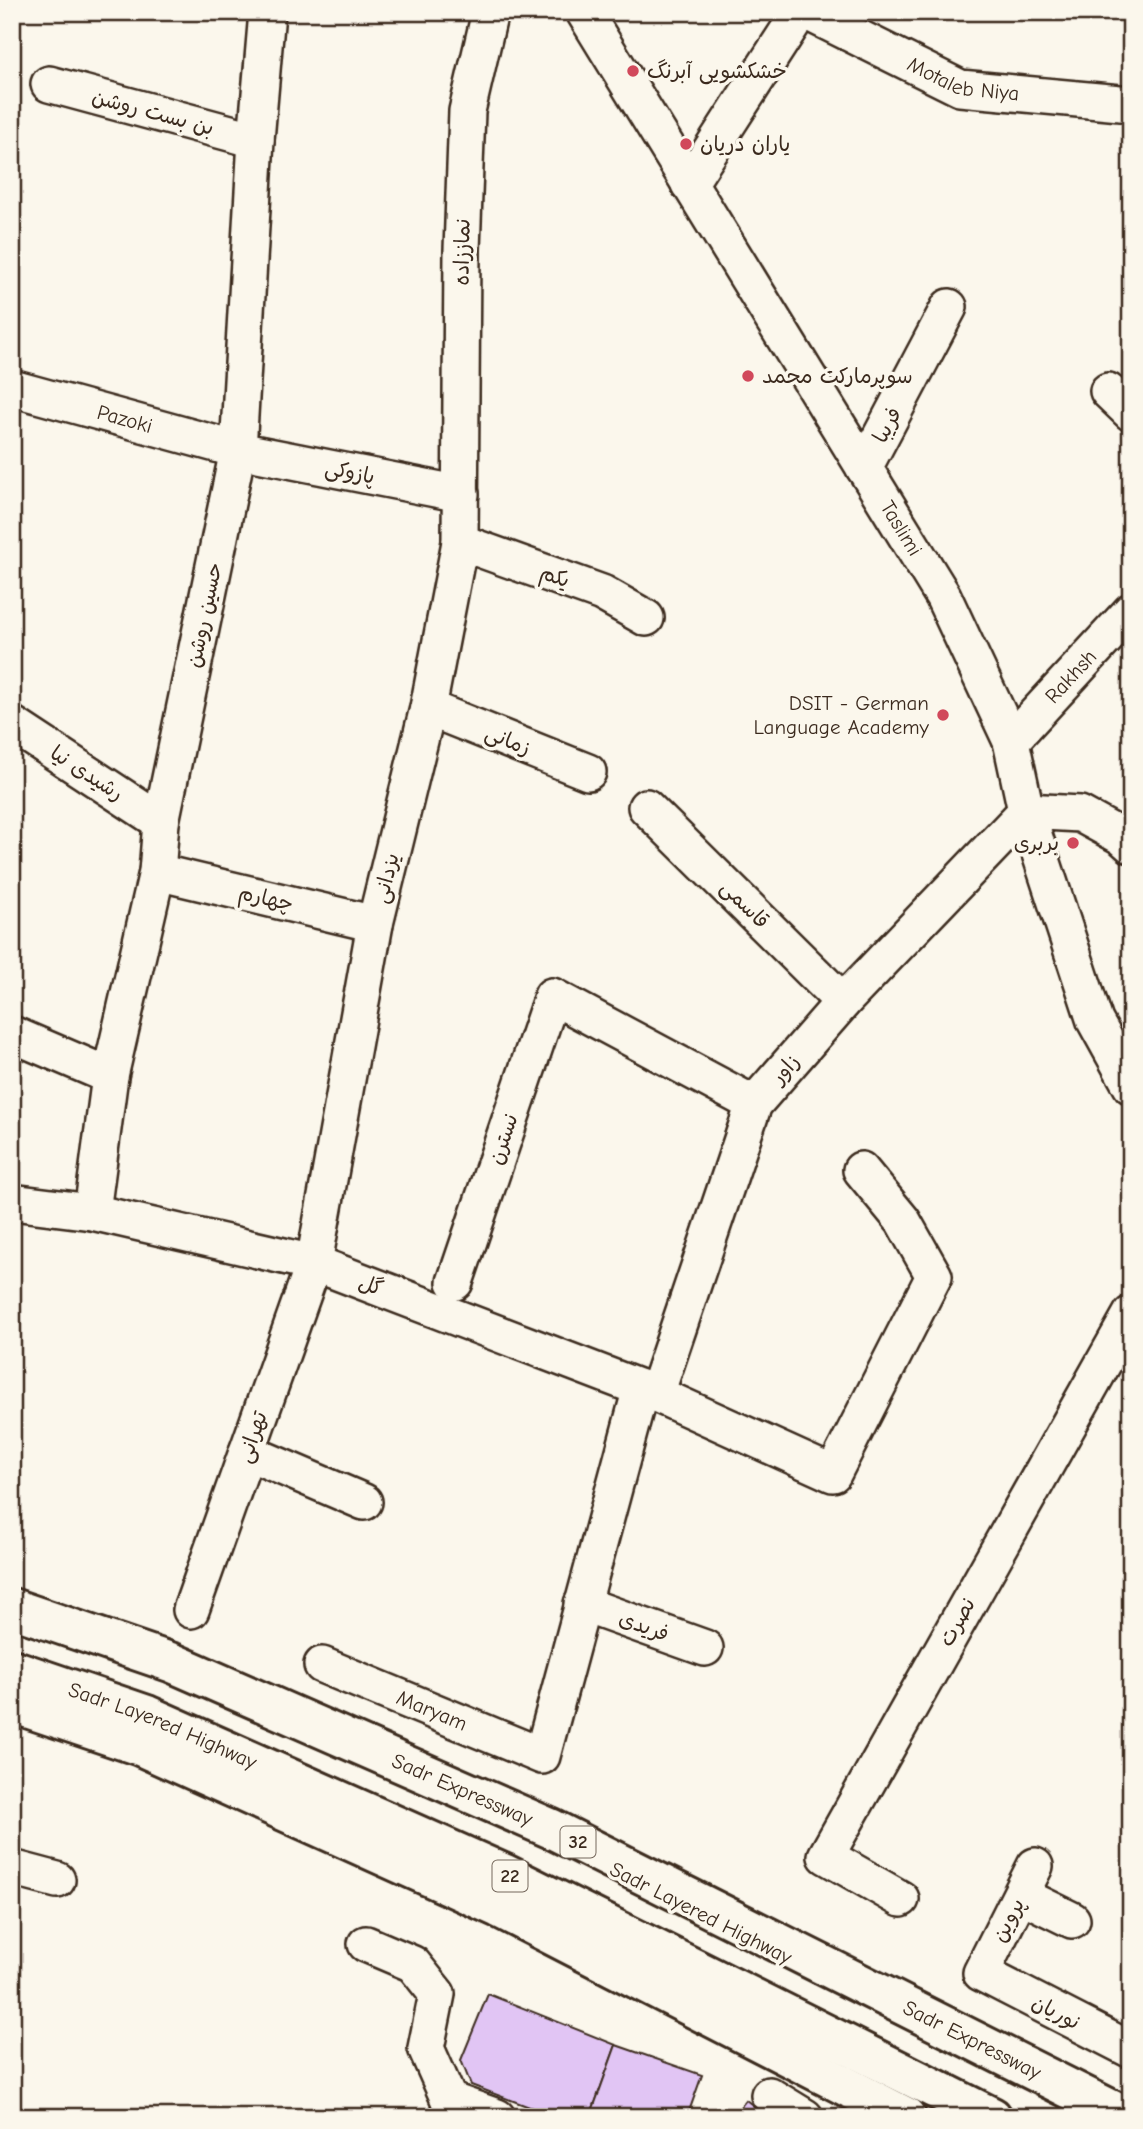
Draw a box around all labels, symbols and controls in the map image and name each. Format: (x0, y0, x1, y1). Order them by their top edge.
street label: Motaleb Niya (903, 52, 1020, 105)
place label: خشکشویی آبرنگ (647, 59, 787, 85)
marker: خشکشویی آبرنگ (625, 63, 641, 79)
street label: بن بست روشن (89, 84, 217, 141)
place label: یاران دریان (700, 132, 790, 156)
marker: یاران دریان (678, 136, 694, 152)
street label: نماززاده (449, 218, 475, 286)
place label: سوپرمارکت محمد (762, 364, 913, 389)
marker: سوپرمارکت محمد (740, 368, 756, 384)
street label: Pazoki (94, 400, 155, 438)
street label: فریبا (868, 403, 907, 447)
street label: پازوکی (323, 455, 377, 491)
street label: Taslimi (875, 496, 927, 560)
street label: حسین روشن (181, 560, 227, 670)
street label: یکم (536, 560, 573, 596)
street label: Rakhsh (1040, 644, 1101, 708)
place label: DSIT - German Language Academy (753, 691, 930, 739)
marker: DSIT - German Language Academy (935, 707, 951, 723)
street label: زمانی (481, 720, 534, 762)
street label: رشیدی نیا (46, 741, 128, 805)
place label: بربری (1014, 831, 1059, 856)
marker: بربری (1065, 835, 1081, 851)
street label: یزدانی (368, 850, 406, 906)
street label: قاسمی (714, 875, 774, 935)
street label: چهارم (235, 880, 296, 920)
street label: زاور (765, 1049, 804, 1090)
street label: نسترن (483, 1110, 523, 1168)
street label: گل (355, 1269, 387, 1301)
street label: تهرانی (232, 1407, 274, 1467)
street label: نصرت (934, 1593, 980, 1651)
street label: فریدی (616, 1606, 672, 1646)
street label: Sadr Layered Highway (65, 1677, 261, 1774)
street label: Maryam (393, 1685, 471, 1736)
street label: Sadr Expressway (388, 1748, 537, 1831)
road number: 32 (560, 1826, 596, 1858)
street label: Sadr Layered Highway (606, 1857, 796, 1970)
road number: 22 (492, 1860, 528, 1892)
street label: پروین (987, 1894, 1030, 1946)
street label: نوریان (1027, 1990, 1084, 2035)
street label: Sadr Expressway (899, 1995, 1046, 2085)

